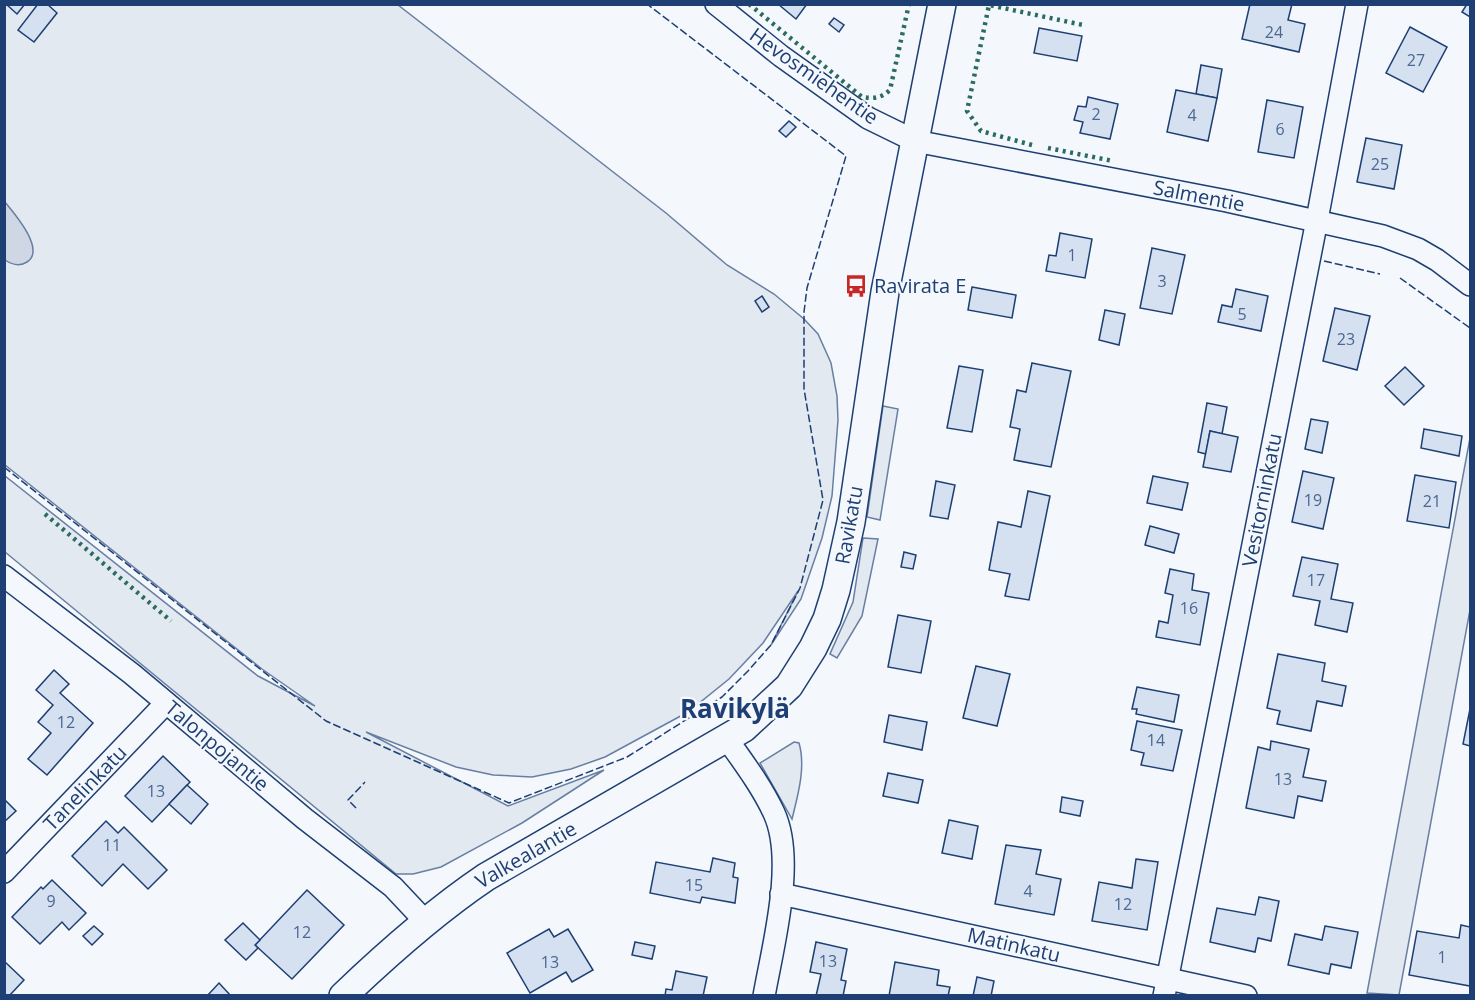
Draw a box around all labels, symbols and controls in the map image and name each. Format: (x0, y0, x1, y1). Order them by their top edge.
street label: Hevosmiehentie (744, 21, 884, 130)
house number: 24 (1265, 21, 1283, 43)
house number: 27 (1407, 49, 1425, 71)
house number: 2 (1091, 103, 1101, 125)
house number: 4 (1187, 104, 1197, 126)
house number: 6 (1275, 118, 1285, 140)
house number: 25 (1371, 153, 1389, 175)
street label: Salmentie (1151, 173, 1247, 218)
house number: 1 (1067, 244, 1077, 266)
house number: 3 (1157, 270, 1167, 292)
place label: Ravirata E (874, 272, 966, 299)
bus stop icon: Ravirata E (843, 273, 869, 299)
house number: 5 (1237, 303, 1247, 325)
house number: 23 (1337, 328, 1355, 350)
street label: Vesitorninkatu (1235, 431, 1288, 569)
street label: Ravikatu (828, 483, 869, 566)
house number: 19 (1304, 489, 1322, 511)
house number: 21 (1423, 490, 1441, 512)
house number: 17 (1307, 569, 1325, 591)
house number: 16 (1180, 597, 1198, 619)
district label: Ravikylä (680, 690, 790, 726)
street label: Talonpojantie (160, 694, 275, 797)
house number: 12 (57, 711, 75, 733)
house number: 14 (1147, 729, 1165, 751)
street label: Tanelinkatu (37, 739, 132, 836)
house number: 13 (1274, 768, 1292, 790)
house number: 13 (147, 780, 165, 802)
street label: Valkealantie (470, 815, 581, 894)
house number: 11 (103, 834, 121, 856)
house number: 15 (685, 874, 703, 896)
house number: 4 (1023, 880, 1033, 902)
house number: 9 (46, 890, 56, 912)
house number: 12 (1114, 893, 1132, 915)
house number: 12 (293, 921, 311, 943)
street label: Matinkatu (965, 921, 1063, 968)
house number: 1 (1437, 946, 1447, 968)
house number: 13 (819, 950, 837, 972)
house number: 13 (541, 951, 559, 973)

